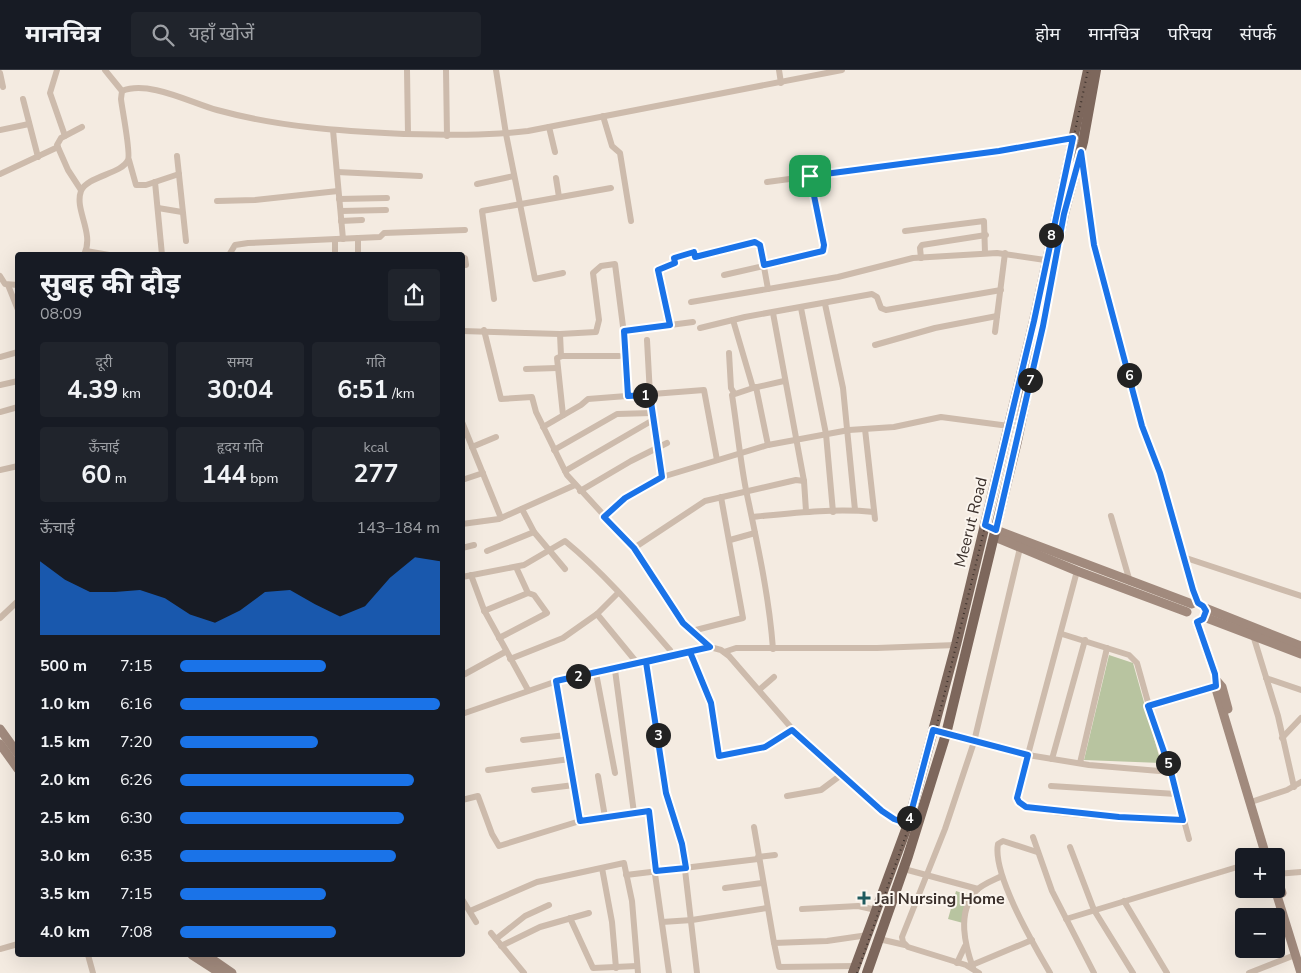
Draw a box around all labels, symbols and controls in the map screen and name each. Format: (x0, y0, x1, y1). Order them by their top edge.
search box (131, 12, 481, 57)
text: मानचित्र (25, 18, 101, 50)
icon: search (149, 21, 177, 49)
text: यहाँ खोजें (189, 21, 254, 47)
text: होम (1035, 22, 1060, 46)
text: मानचित्र (1088, 22, 1140, 46)
text: परिचय (1168, 22, 1212, 46)
text: संपर्क (1240, 22, 1276, 46)
pin (789, 155, 831, 197)
icon: arrive (796, 162, 824, 190)
pin: 8 (1038, 222, 1064, 248)
text: 8 (1047, 226, 1056, 245)
text: सुबह की दौड़ (40, 265, 180, 303)
button: share (388, 269, 440, 321)
text: 08:09 (40, 303, 82, 325)
text: दूरी (96, 353, 112, 372)
text: समय (227, 353, 253, 372)
text: गति (366, 353, 386, 372)
pin: 6 (1116, 362, 1142, 388)
text: 6 (1125, 366, 1134, 385)
pin: 7 (1018, 368, 1042, 392)
text: 7 (1026, 371, 1035, 390)
text: 4.39 (67, 373, 118, 407)
text: 30:04 (207, 373, 273, 407)
text: 6:51 (337, 373, 388, 407)
pin: 1 (632, 382, 658, 408)
text: km (118, 384, 141, 403)
text: /km (388, 384, 415, 403)
text: 1 (641, 386, 650, 405)
text: ऊँचाई (89, 438, 119, 457)
text: हृदय गति (217, 438, 263, 457)
text: kcal (364, 438, 388, 457)
text: 277 (353, 457, 399, 491)
text: 60 (81, 458, 111, 492)
text: 144 (202, 458, 247, 492)
text: m (111, 469, 127, 488)
text: bpm (247, 469, 278, 488)
street label: Meerut Road (949, 475, 993, 570)
text: ऊँचाई (40, 517, 75, 539)
text: 143–184 m (357, 517, 440, 539)
text: 500 m (40, 655, 87, 677)
text: 7:15 (120, 655, 152, 677)
pin: 2 (566, 664, 590, 688)
text: 2 (574, 667, 583, 686)
text: 1.0 km (40, 693, 90, 715)
text: 6:16 (120, 693, 152, 715)
pin: 3 (646, 722, 670, 748)
text: 3 (654, 726, 663, 745)
text: 1.5 km (40, 731, 90, 753)
text: 7:20 (120, 731, 152, 753)
pin: 5 (1156, 750, 1180, 776)
text: 5 (1164, 754, 1173, 773)
text: 2.0 km (40, 769, 90, 791)
text: 6:26 (120, 769, 152, 791)
pin: 4 (896, 806, 922, 830)
text: 2.5 km (40, 807, 90, 829)
text: 6:30 (120, 807, 152, 829)
text: 4 (905, 809, 914, 828)
text: 3.0 km (40, 845, 90, 867)
text: 6:35 (120, 845, 152, 867)
map controls (1235, 848, 1285, 958)
button: + (1235, 848, 1285, 898)
text: 3.5 km (40, 883, 90, 905)
text: 7:15 (120, 883, 152, 905)
place label: Jai Nursing Home (874, 888, 1005, 910)
marker: Jai Nursing Home (857, 891, 871, 905)
button: − (1235, 908, 1285, 958)
text: 4.0 km (40, 921, 90, 943)
text: 7:08 (120, 921, 152, 943)

